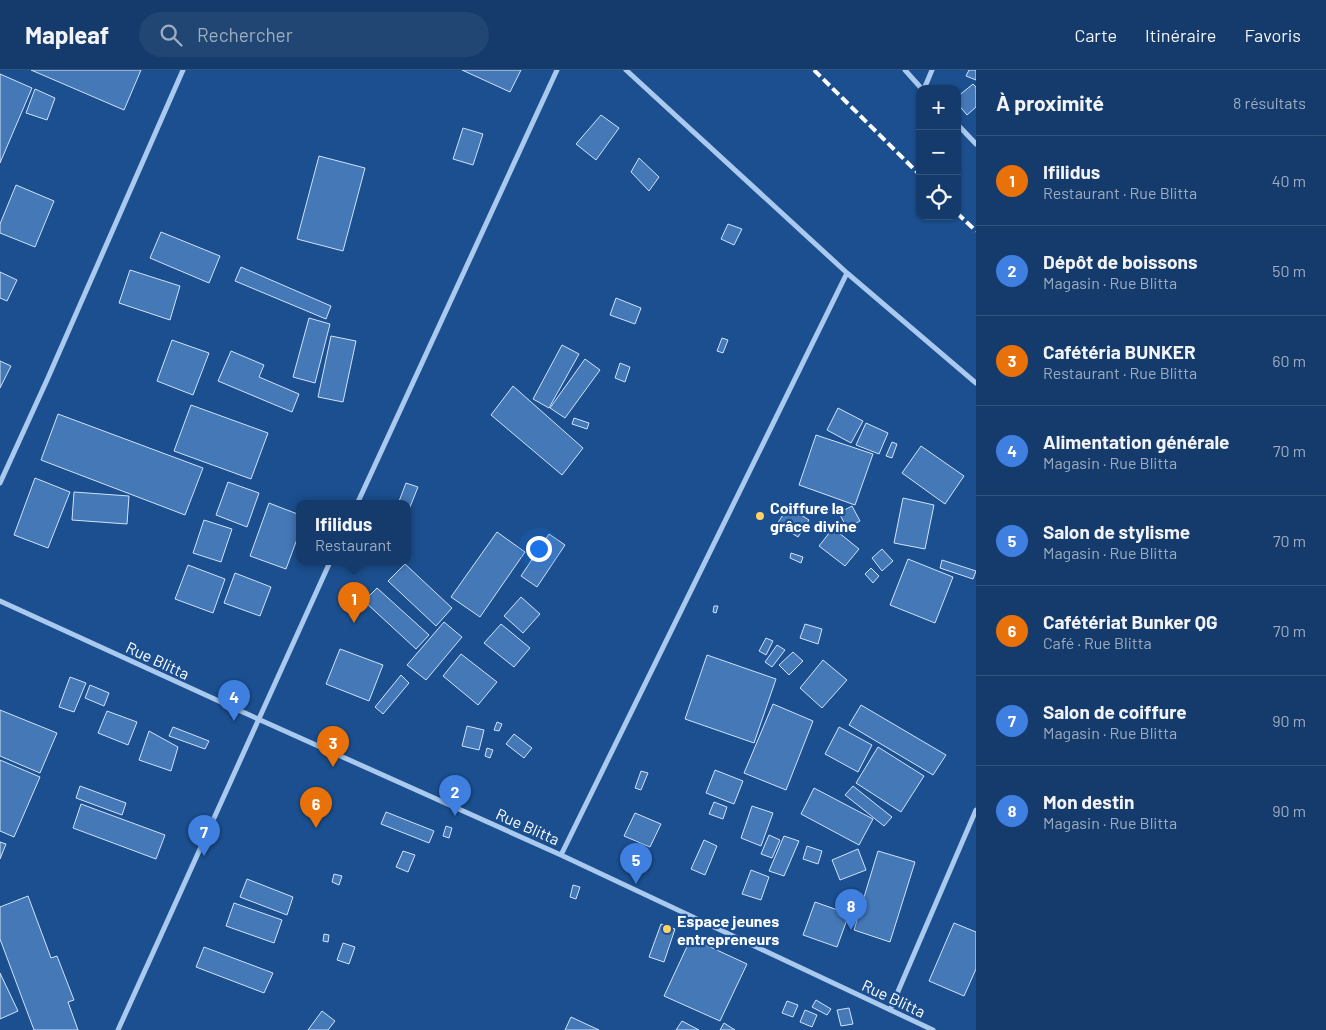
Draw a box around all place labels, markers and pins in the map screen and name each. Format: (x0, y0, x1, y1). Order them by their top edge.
place label: Coiffure la grâce divine (770, 498, 857, 535)
marker: Coiffure la grâce divine (754, 510, 766, 522)
pin: 1 (338, 582, 370, 623)
pin: 4 (218, 680, 250, 721)
pin: 3 (317, 726, 349, 767)
pin: 2 (439, 775, 471, 816)
pin: 6 (300, 787, 332, 828)
pin: 7 (188, 815, 220, 856)
pin: 5 (620, 843, 652, 884)
pin: 8 (835, 889, 867, 930)
place label: Espace jeunes entrepreneurs (677, 911, 779, 948)
marker: Espace jeunes entrepreneurs (661, 923, 673, 935)

